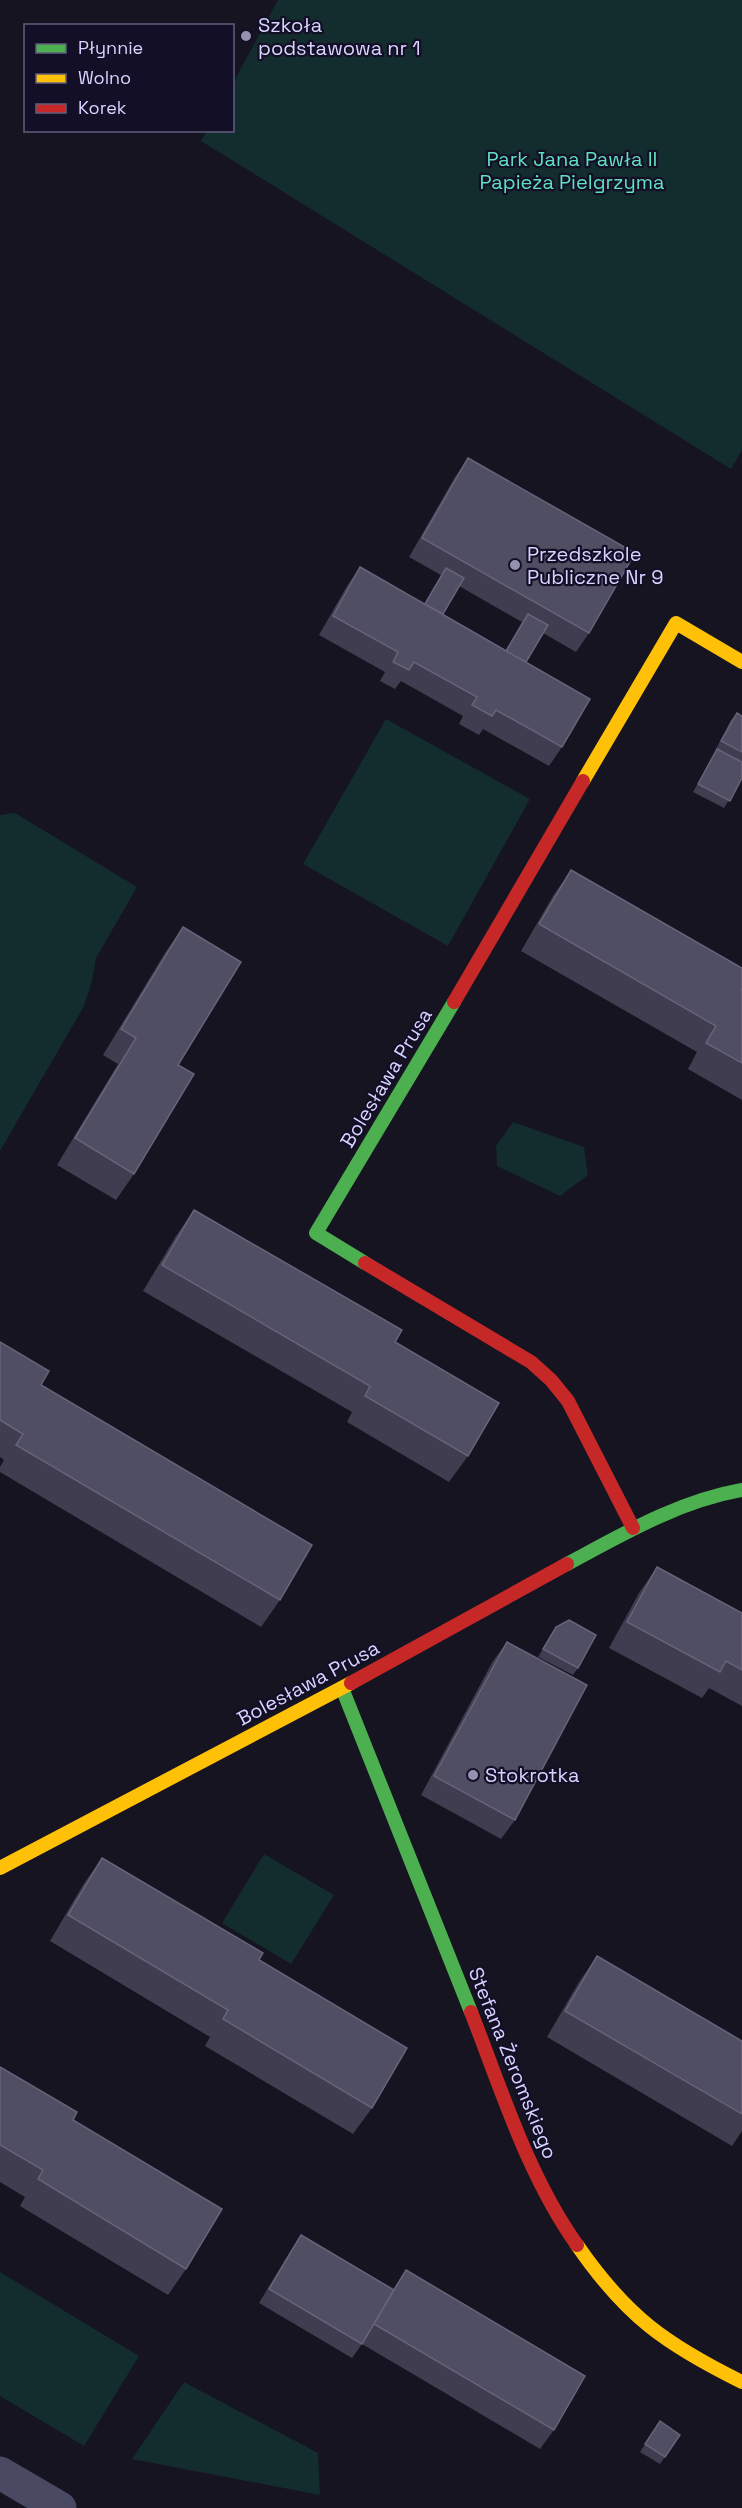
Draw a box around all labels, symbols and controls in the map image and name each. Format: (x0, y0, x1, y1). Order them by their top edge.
place label: Szkoła podstawowa nr 1 (258, 12, 421, 61)
legend (24, 24, 234, 132)
marker: Szkoła podstawowa nr 1 (239, 29, 253, 43)
text: Płynnie (78, 36, 143, 59)
text: Wolno (78, 66, 131, 89)
text: Korek (78, 96, 127, 119)
park label: Park Jana Pawła II Papieża Pielgrzyma (480, 146, 664, 195)
place label: Przedszkole Publiczne Nr 9 (527, 541, 663, 590)
marker: Przedszkole Publiczne Nr 9 (508, 558, 522, 572)
street label: Bolesława Prusa (334, 1004, 438, 1152)
street label: Bolesława Prusa (232, 1634, 384, 1732)
place label: Stokrotka (485, 1762, 580, 1788)
marker: Stokrotka (466, 1768, 480, 1782)
street label: Stefana Żeromskiego (463, 1963, 563, 2163)

